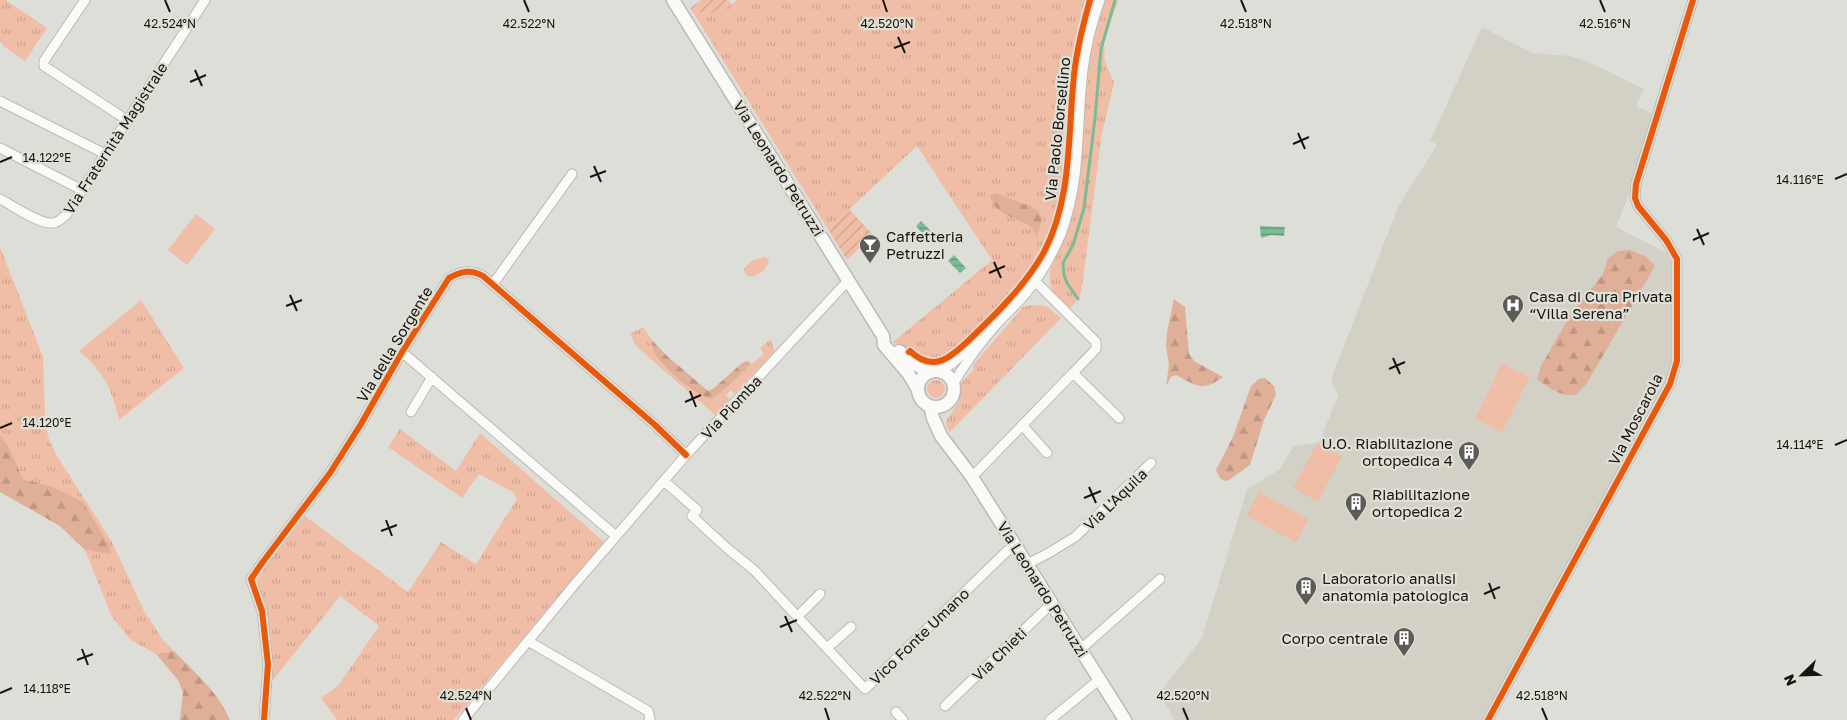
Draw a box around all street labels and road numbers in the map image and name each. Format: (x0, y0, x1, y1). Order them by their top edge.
street label: Via Paolo Borsellino (1041, 56, 1073, 202)
street label: Via Fraternità Magistrale (59, 58, 171, 217)
street label: Via Leonardo Petruzzi (730, 97, 828, 239)
street label: Via della Sorgente (352, 283, 436, 405)
street label: Via Moscarola (1604, 370, 1666, 468)
street label: Via Piomba (697, 372, 765, 442)
street label: Via L'Aquila (1080, 464, 1150, 534)
street label: Via Leonardo Petruzzi (994, 518, 1092, 660)
street label: Vico Fonte Umano (866, 584, 972, 688)
street label: Via Chieti (968, 624, 1030, 684)

